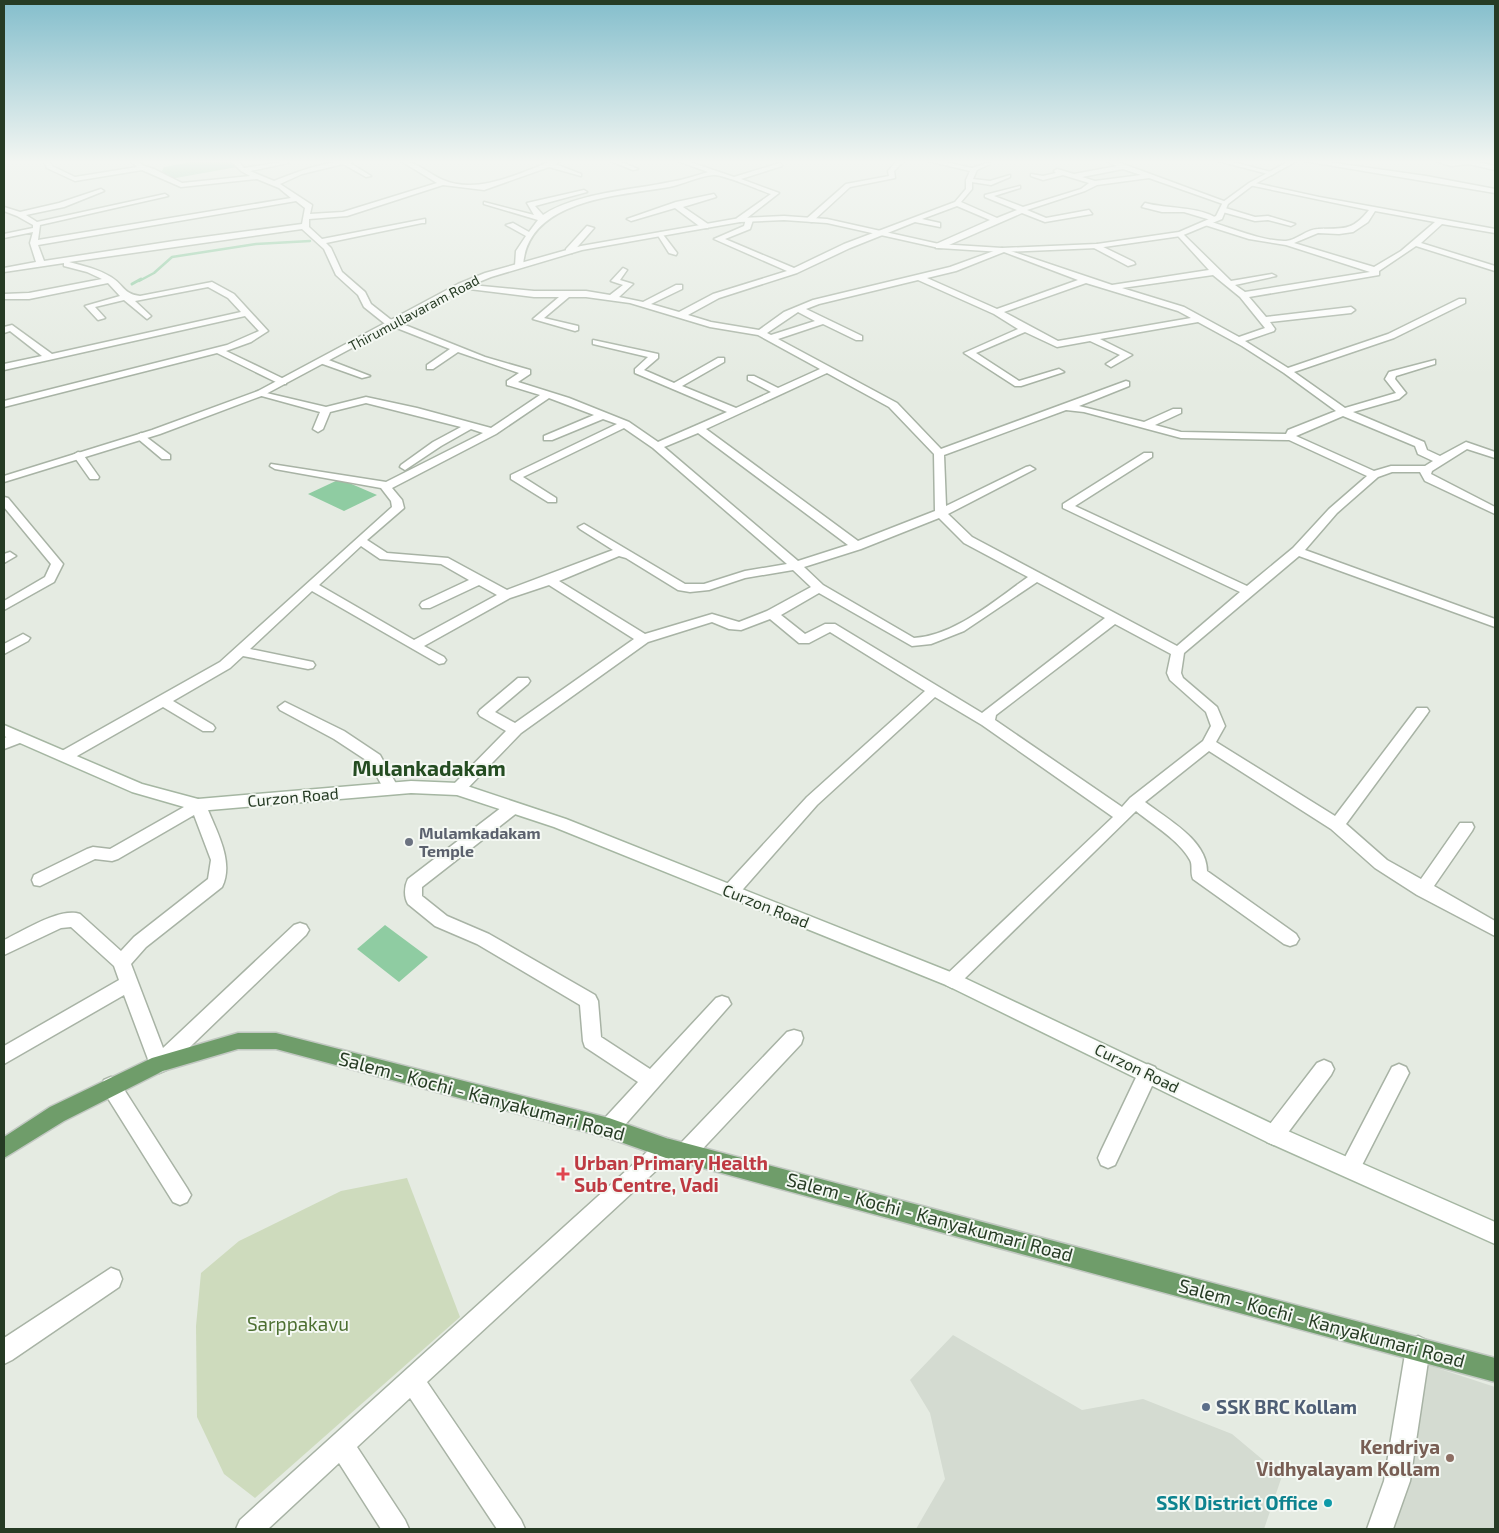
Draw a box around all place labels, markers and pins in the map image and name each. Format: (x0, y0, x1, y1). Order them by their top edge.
place label: Mulamkadakam Temple (419, 823, 541, 860)
marker: Mulamkadakam Temple (403, 836, 415, 848)
place label: Urban Primary Health Sub Centre, Vadi (574, 1151, 768, 1196)
marker: Urban Primary Health Sub Centre, Vadi (556, 1167, 570, 1181)
place label: SSK BRC Kollam (1216, 1395, 1357, 1418)
marker: SSK BRC Kollam (1200, 1401, 1212, 1413)
place label: Kendriya Vidhyalayam Kollam (1256, 1435, 1440, 1481)
marker: Kendriya Vidhyalayam Kollam (1444, 1452, 1456, 1464)
place label: SSK District Office (1156, 1491, 1318, 1514)
marker: SSK District Office (1322, 1497, 1334, 1509)

